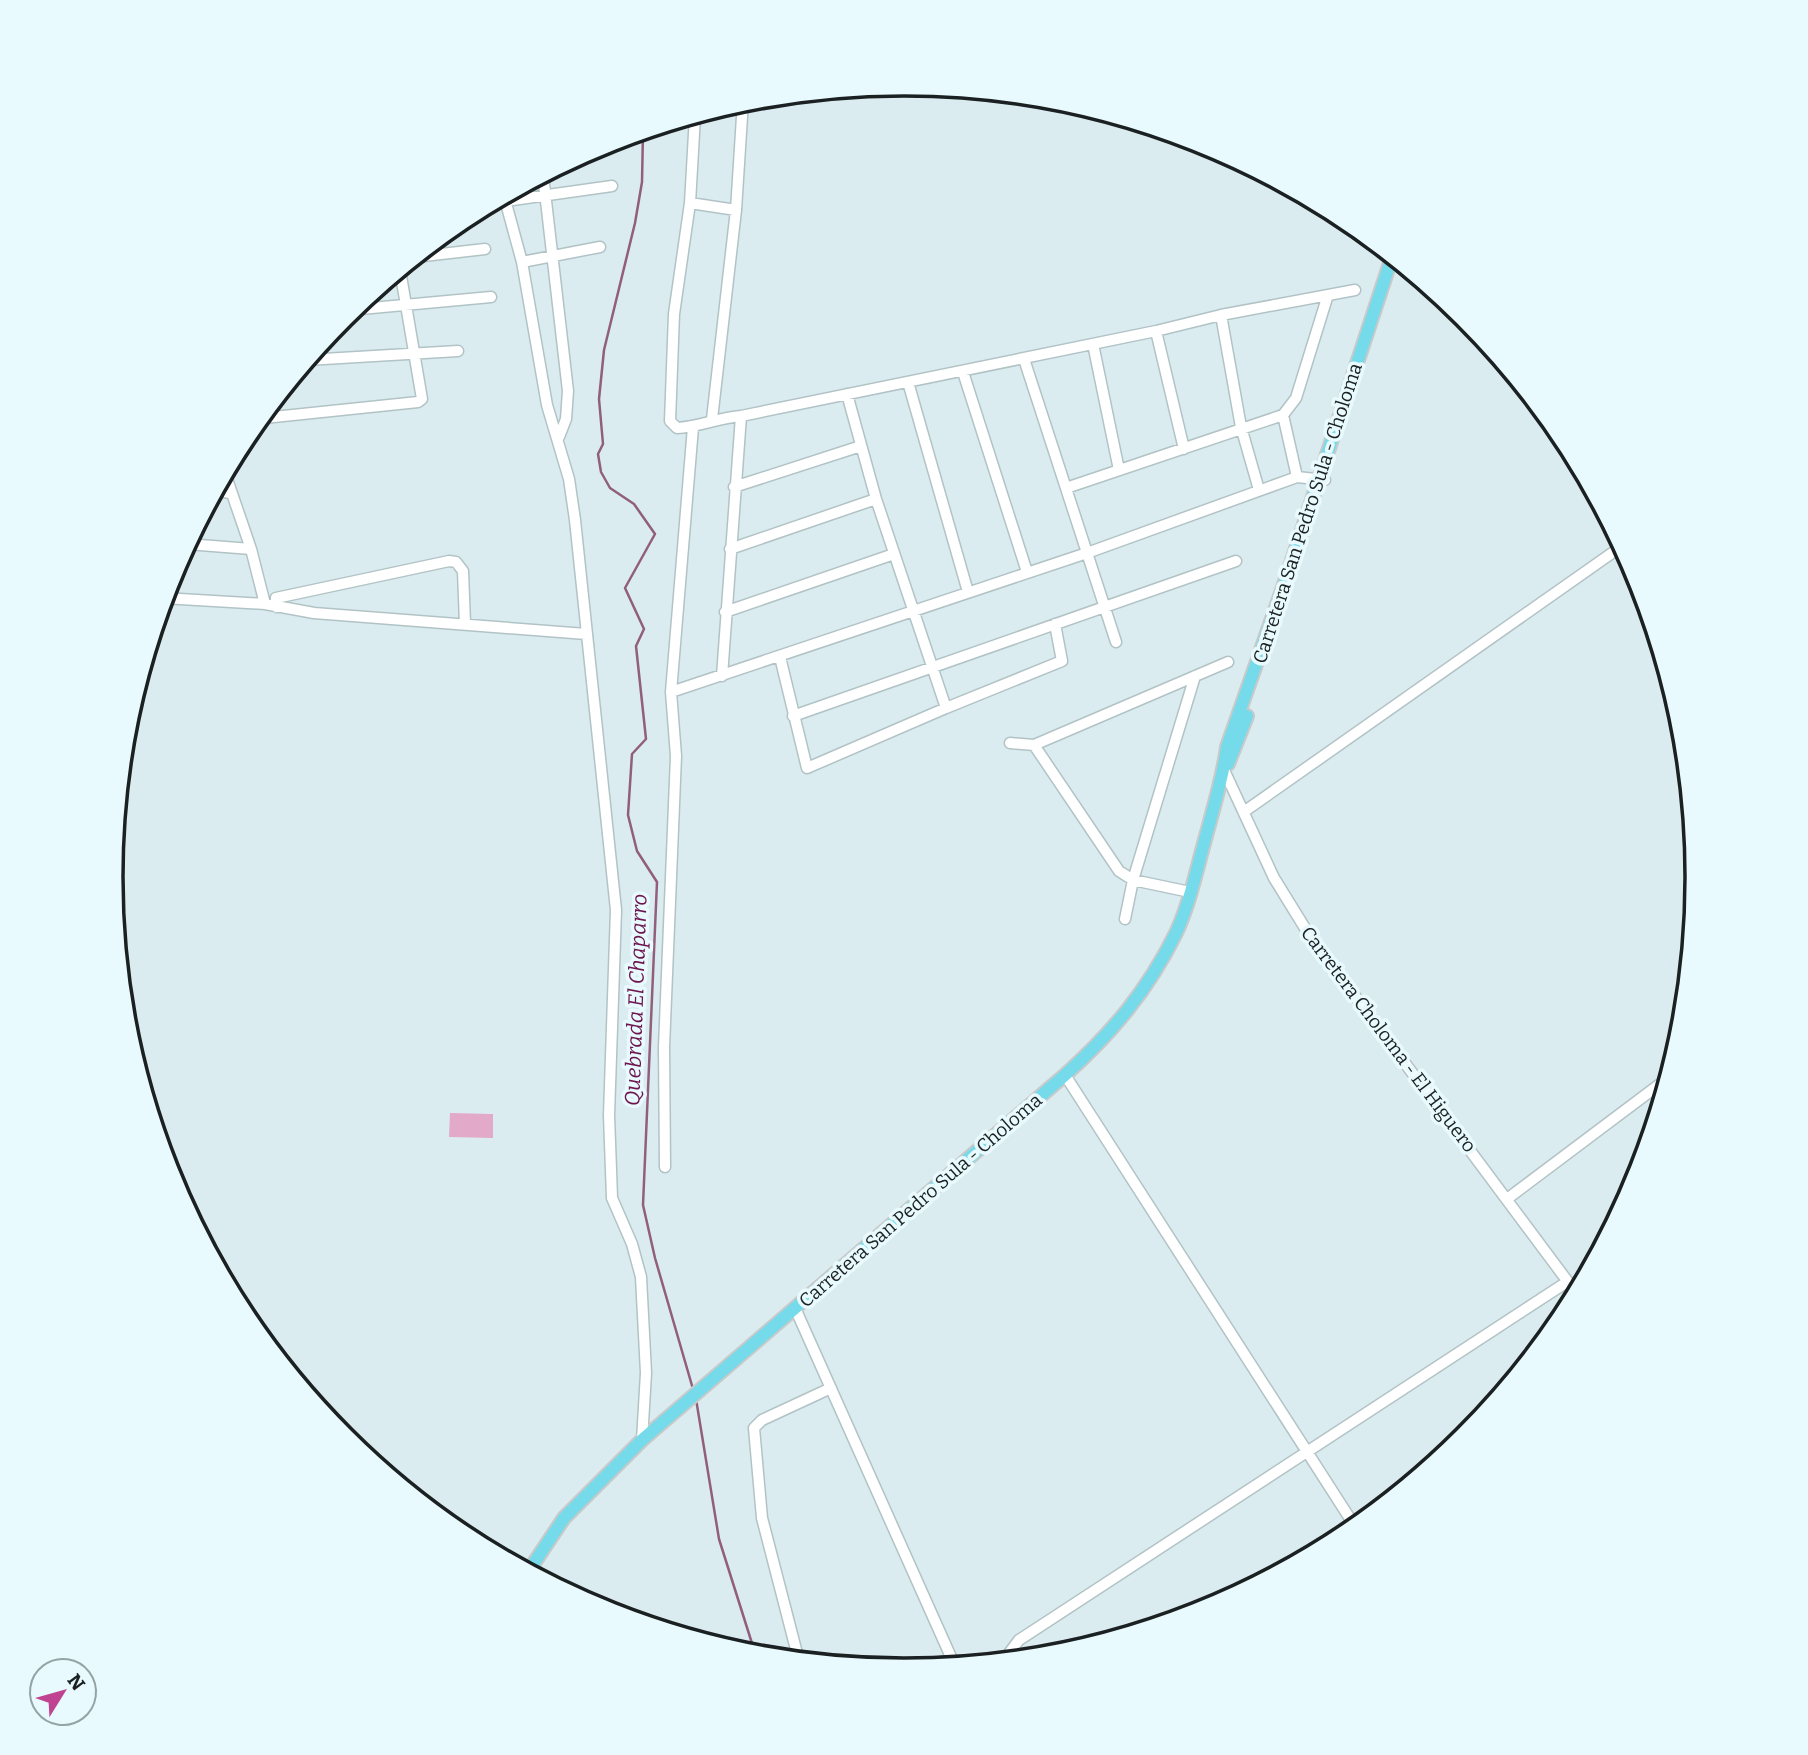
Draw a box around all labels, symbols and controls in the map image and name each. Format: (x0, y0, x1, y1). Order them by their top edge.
street label: Carretera San Pedro Sula - Choloma (1248, 360, 1367, 666)
water label: Quebrada El Chaparro (619, 893, 653, 1107)
street label: Carretera Choloma - El Higuero (1296, 922, 1481, 1157)
street label: Carretera San Pedro Sula - Choloma (794, 1088, 1047, 1312)
north arrow (28, 1657, 98, 1727)
text: N (63, 1669, 90, 1695)

